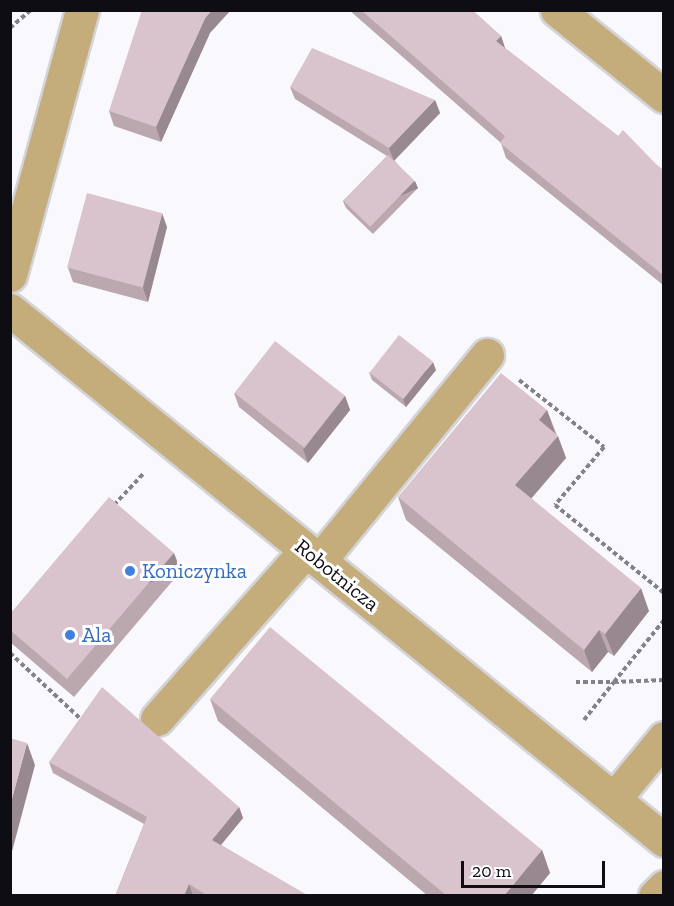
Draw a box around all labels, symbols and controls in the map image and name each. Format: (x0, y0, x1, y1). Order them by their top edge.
street label: Robotnicza (290, 534, 384, 616)
place label: Koniczynka (142, 558, 247, 584)
marker: Koniczynka (123, 564, 137, 578)
place label: Ala (82, 622, 111, 648)
marker: Ala (63, 628, 77, 642)
scale bar (464, 849, 608, 887)
text: 20 m (472, 860, 511, 882)

